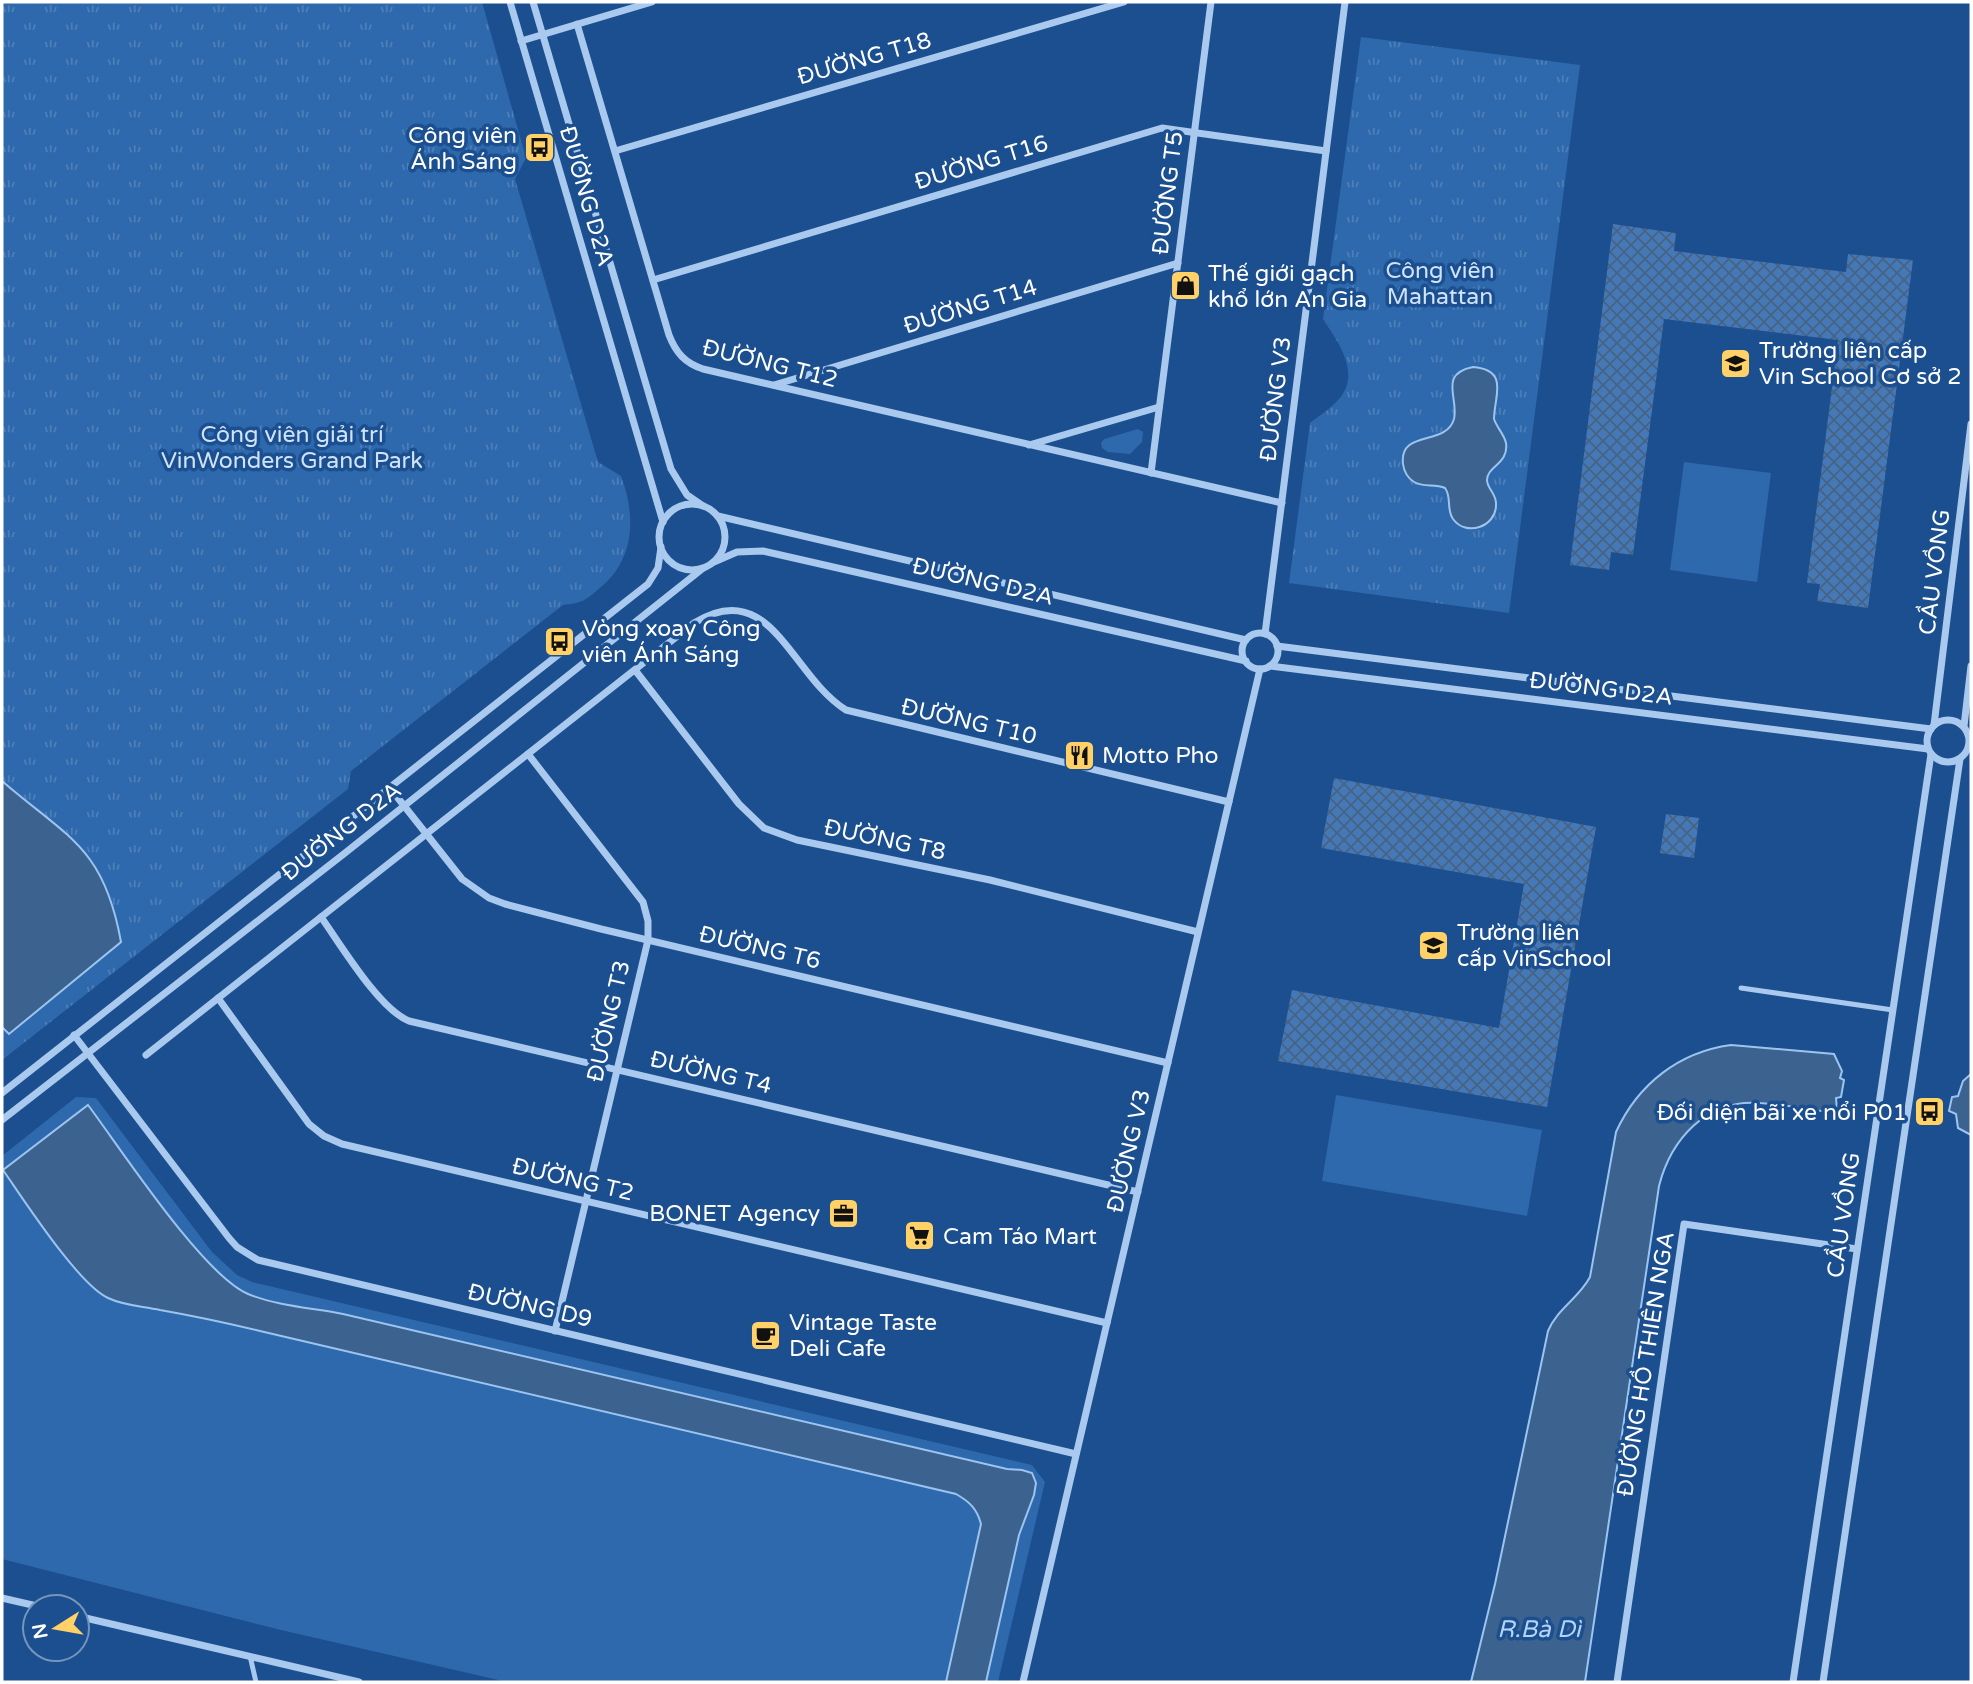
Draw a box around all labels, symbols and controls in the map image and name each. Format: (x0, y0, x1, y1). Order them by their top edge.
street label: ĐƯỜNG T18 (794, 26, 935, 91)
place label: Công viên Ánh Sáng (408, 122, 517, 176)
street label: ĐƯỜNG D2A (553, 123, 619, 270)
street label: ĐƯỜNG T16 (911, 129, 1052, 197)
street label: ĐƯỜNG T5 (1147, 130, 1189, 256)
bus stop icon: Công viên Ánh Sáng (523, 131, 557, 165)
park label: Công viên Mahattan (1385, 257, 1495, 311)
place label: Thế giới gạch khổ lớn An Gia (1208, 260, 1367, 314)
shop icon: Thế giới gạch khổ lớn An Gia (1168, 269, 1202, 303)
street label: ĐƯỜNG T14 (900, 273, 1041, 341)
street label: ĐƯỜNG T12 (699, 334, 840, 394)
street label: ĐƯỜNG V3 (1254, 335, 1298, 463)
place label: Trường liên cấp Vin School Cơ sở 2 (1759, 337, 1962, 391)
school or university icon: Trường liên cấp Vin School Cơ sở 2 (1719, 346, 1753, 380)
park label: Công viên giải trí VinWonders Grand Park (161, 421, 423, 475)
street label: CẦU VỒNG (1911, 507, 1957, 637)
street label: ĐƯỜNG D2A (909, 552, 1056, 612)
place label: Vòng xoay Công viên Ánh Sáng (582, 615, 760, 669)
bus stop icon: Vòng xoay Công viên Ánh Sáng (542, 624, 576, 658)
street label: ĐƯỜNG D2A (1528, 666, 1674, 712)
street label: ĐƯỜNG T10 (898, 693, 1039, 751)
restaurant icon: Motto Pho (1062, 738, 1096, 772)
place label: Motto Pho (1102, 742, 1218, 770)
street label: ĐƯỜNG D2A (276, 776, 407, 887)
street label: ĐƯỜNG T8 (821, 813, 948, 867)
place label: Trường liên cấp VinSchool (1457, 919, 1612, 973)
street label: ĐƯỜNG T6 (696, 920, 823, 976)
school or university icon: Trường liên cấp VinSchool (1417, 928, 1451, 962)
street label: ĐƯỜNG T3 (581, 958, 637, 1085)
street label: ĐƯỜNG T4 (647, 1045, 774, 1101)
street label: ĐƯỜNG V3 (1101, 1087, 1157, 1216)
bus stop icon: Đối diện bãi xe nổi P01 (1913, 1095, 1947, 1129)
place label: Đối diện bãi xe nổi P01 (1657, 1099, 1907, 1127)
street label: CẦU VỒNG (1819, 1150, 1867, 1280)
street label: ĐƯỜNG T2 (509, 1152, 636, 1208)
office icon: BONET Agency (826, 1196, 860, 1230)
place label: BONET Agency (649, 1200, 820, 1228)
supermarket icon: Cam Táo Mart (903, 1219, 937, 1253)
place label: Cam Táo Mart (943, 1223, 1097, 1251)
street label: ĐƯỜNG HỒ THIÊN NGA (1609, 1230, 1681, 1498)
street label: ĐƯỜNG D9 (465, 1278, 595, 1334)
place label: Vintage Taste Deli Cafe (789, 1309, 937, 1363)
cafe icon: Vintage Taste Deli Cafe (749, 1318, 783, 1352)
north arrow (21, 1593, 91, 1663)
water label: R.Bà Dì (1497, 1615, 1583, 1644)
text: N (28, 1621, 53, 1641)

